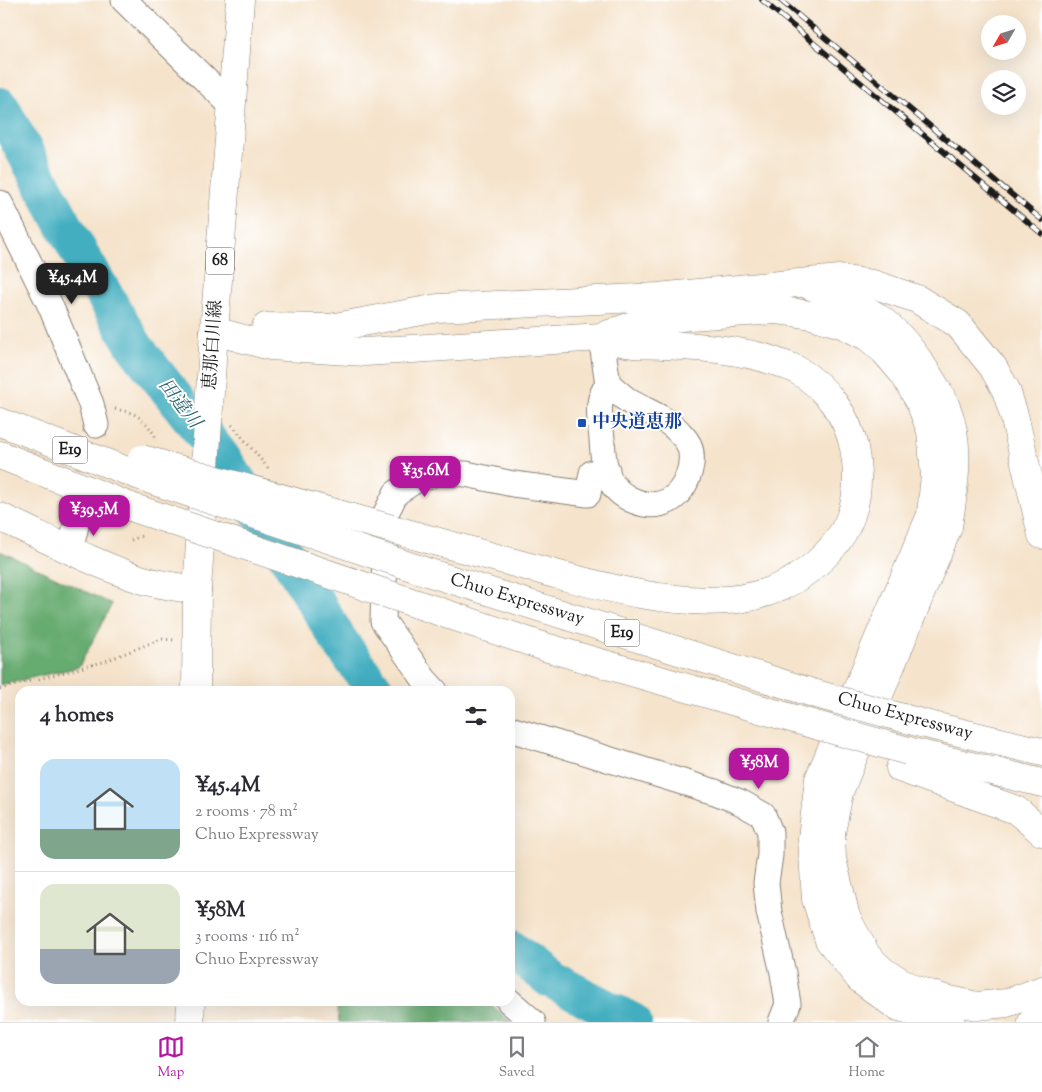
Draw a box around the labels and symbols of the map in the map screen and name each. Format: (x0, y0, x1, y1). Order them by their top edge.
north arrow (981, 15, 1026, 60)
road number: 68 (206, 248, 234, 274)
pin: ¥45.4M (31, 262, 113, 305)
street label: 恵那白川線 (198, 299, 230, 391)
water label: 田違川 (151, 373, 208, 436)
place label: 中央道恵那 (592, 410, 682, 436)
marker: 中央道恵那 (576, 417, 588, 429)
road number: E19 (52, 436, 88, 464)
pin: ¥35.6M (384, 456, 466, 498)
pin: ¥39.5M (53, 494, 135, 537)
street label: Chuo Expressway (447, 567, 587, 633)
road number: E19 (604, 620, 640, 646)
street label: Chuo Expressway (834, 686, 976, 748)
pin: ¥58M (729, 748, 789, 790)

